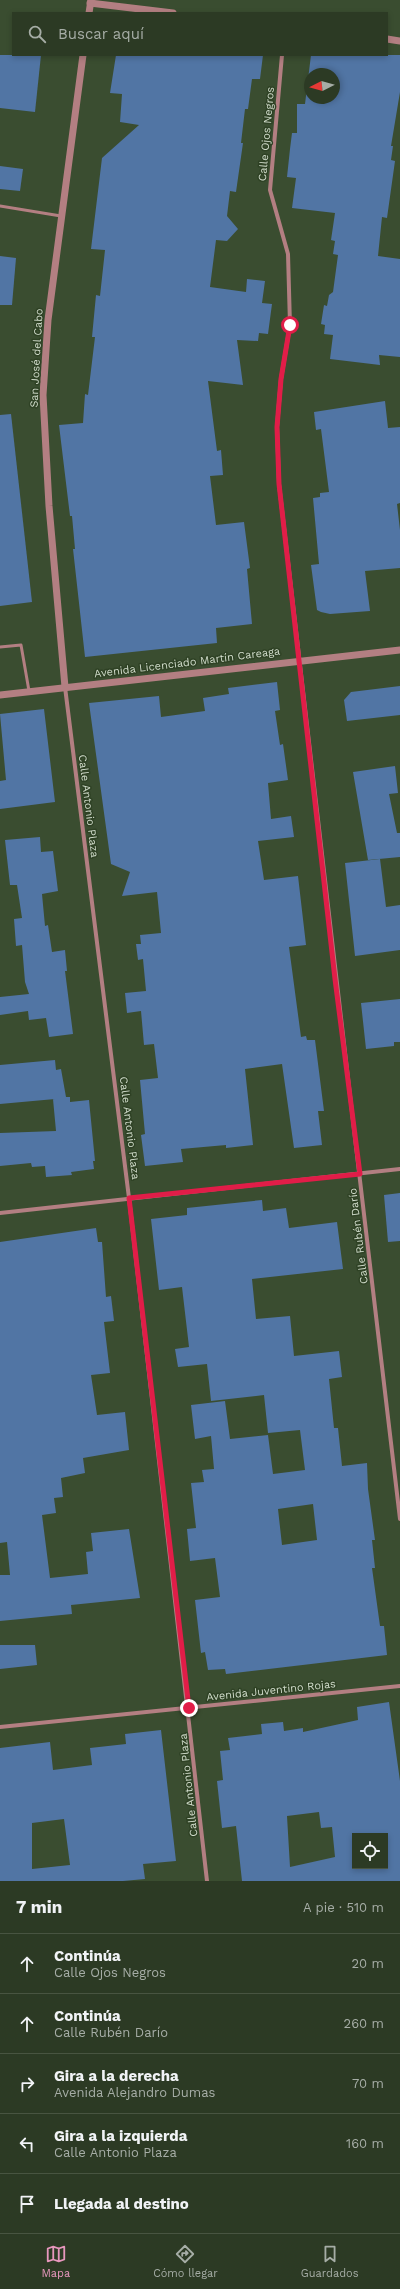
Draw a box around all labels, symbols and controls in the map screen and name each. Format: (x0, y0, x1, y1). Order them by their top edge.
search box (12, 12, 388, 56)
icon: search (26, 23, 48, 45)
text: Buscar aquí (58, 25, 144, 43)
north arrow (304, 68, 340, 104)
street label: Calle Ojos Negros (256, 86, 277, 182)
street label: San José del Cabo (27, 308, 46, 408)
route start (281, 316, 299, 334)
street label: Avenida Licenciado Martín Careaga (93, 645, 281, 680)
street label: Calle Antonio Plaza (76, 754, 101, 858)
street label: Calle Antonio Plaza (117, 1076, 142, 1180)
street label: Calle Rubén Darío (346, 1187, 371, 1285)
street label: Avenida Juventino Rojas (206, 1677, 337, 1704)
route end (180, 1699, 198, 1717)
street label: Calle Antonio Plaza (177, 1733, 200, 1837)
map controls (352, 1833, 388, 1869)
button: locate (352, 1833, 388, 1869)
text: 7 min (16, 1897, 62, 1917)
text: A pie · 510 m (303, 1900, 384, 1915)
text: Continúa (54, 1947, 121, 1965)
icon: ahead (16, 1953, 38, 1975)
text: 20 m (352, 1956, 384, 1971)
text: Calle Ojos Negros (54, 1965, 166, 1980)
text: Continúa (54, 2007, 121, 2025)
icon: ahead (16, 2013, 38, 2035)
text: 260 m (344, 2016, 384, 2031)
text: Calle Rubén Darío (54, 2025, 168, 2040)
text: Gira a la derecha (54, 2067, 179, 2085)
icon: right (16, 2073, 38, 2095)
text: 70 m (352, 2076, 384, 2091)
text: Avenida Alejandro Dumas (54, 2085, 215, 2100)
text: Gira a la izquierda (54, 2127, 187, 2145)
icon: left (16, 2133, 38, 2155)
text: 160 m (346, 2136, 384, 2151)
text: Calle Antonio Plaza (54, 2145, 177, 2160)
icon: arrive (16, 2193, 38, 2215)
text: Llegada al destino (54, 2195, 189, 2213)
tab: Mapa (41, 2243, 70, 2280)
tab: Cómo llegar (153, 2243, 218, 2280)
tab: Guardados (301, 2243, 358, 2280)

